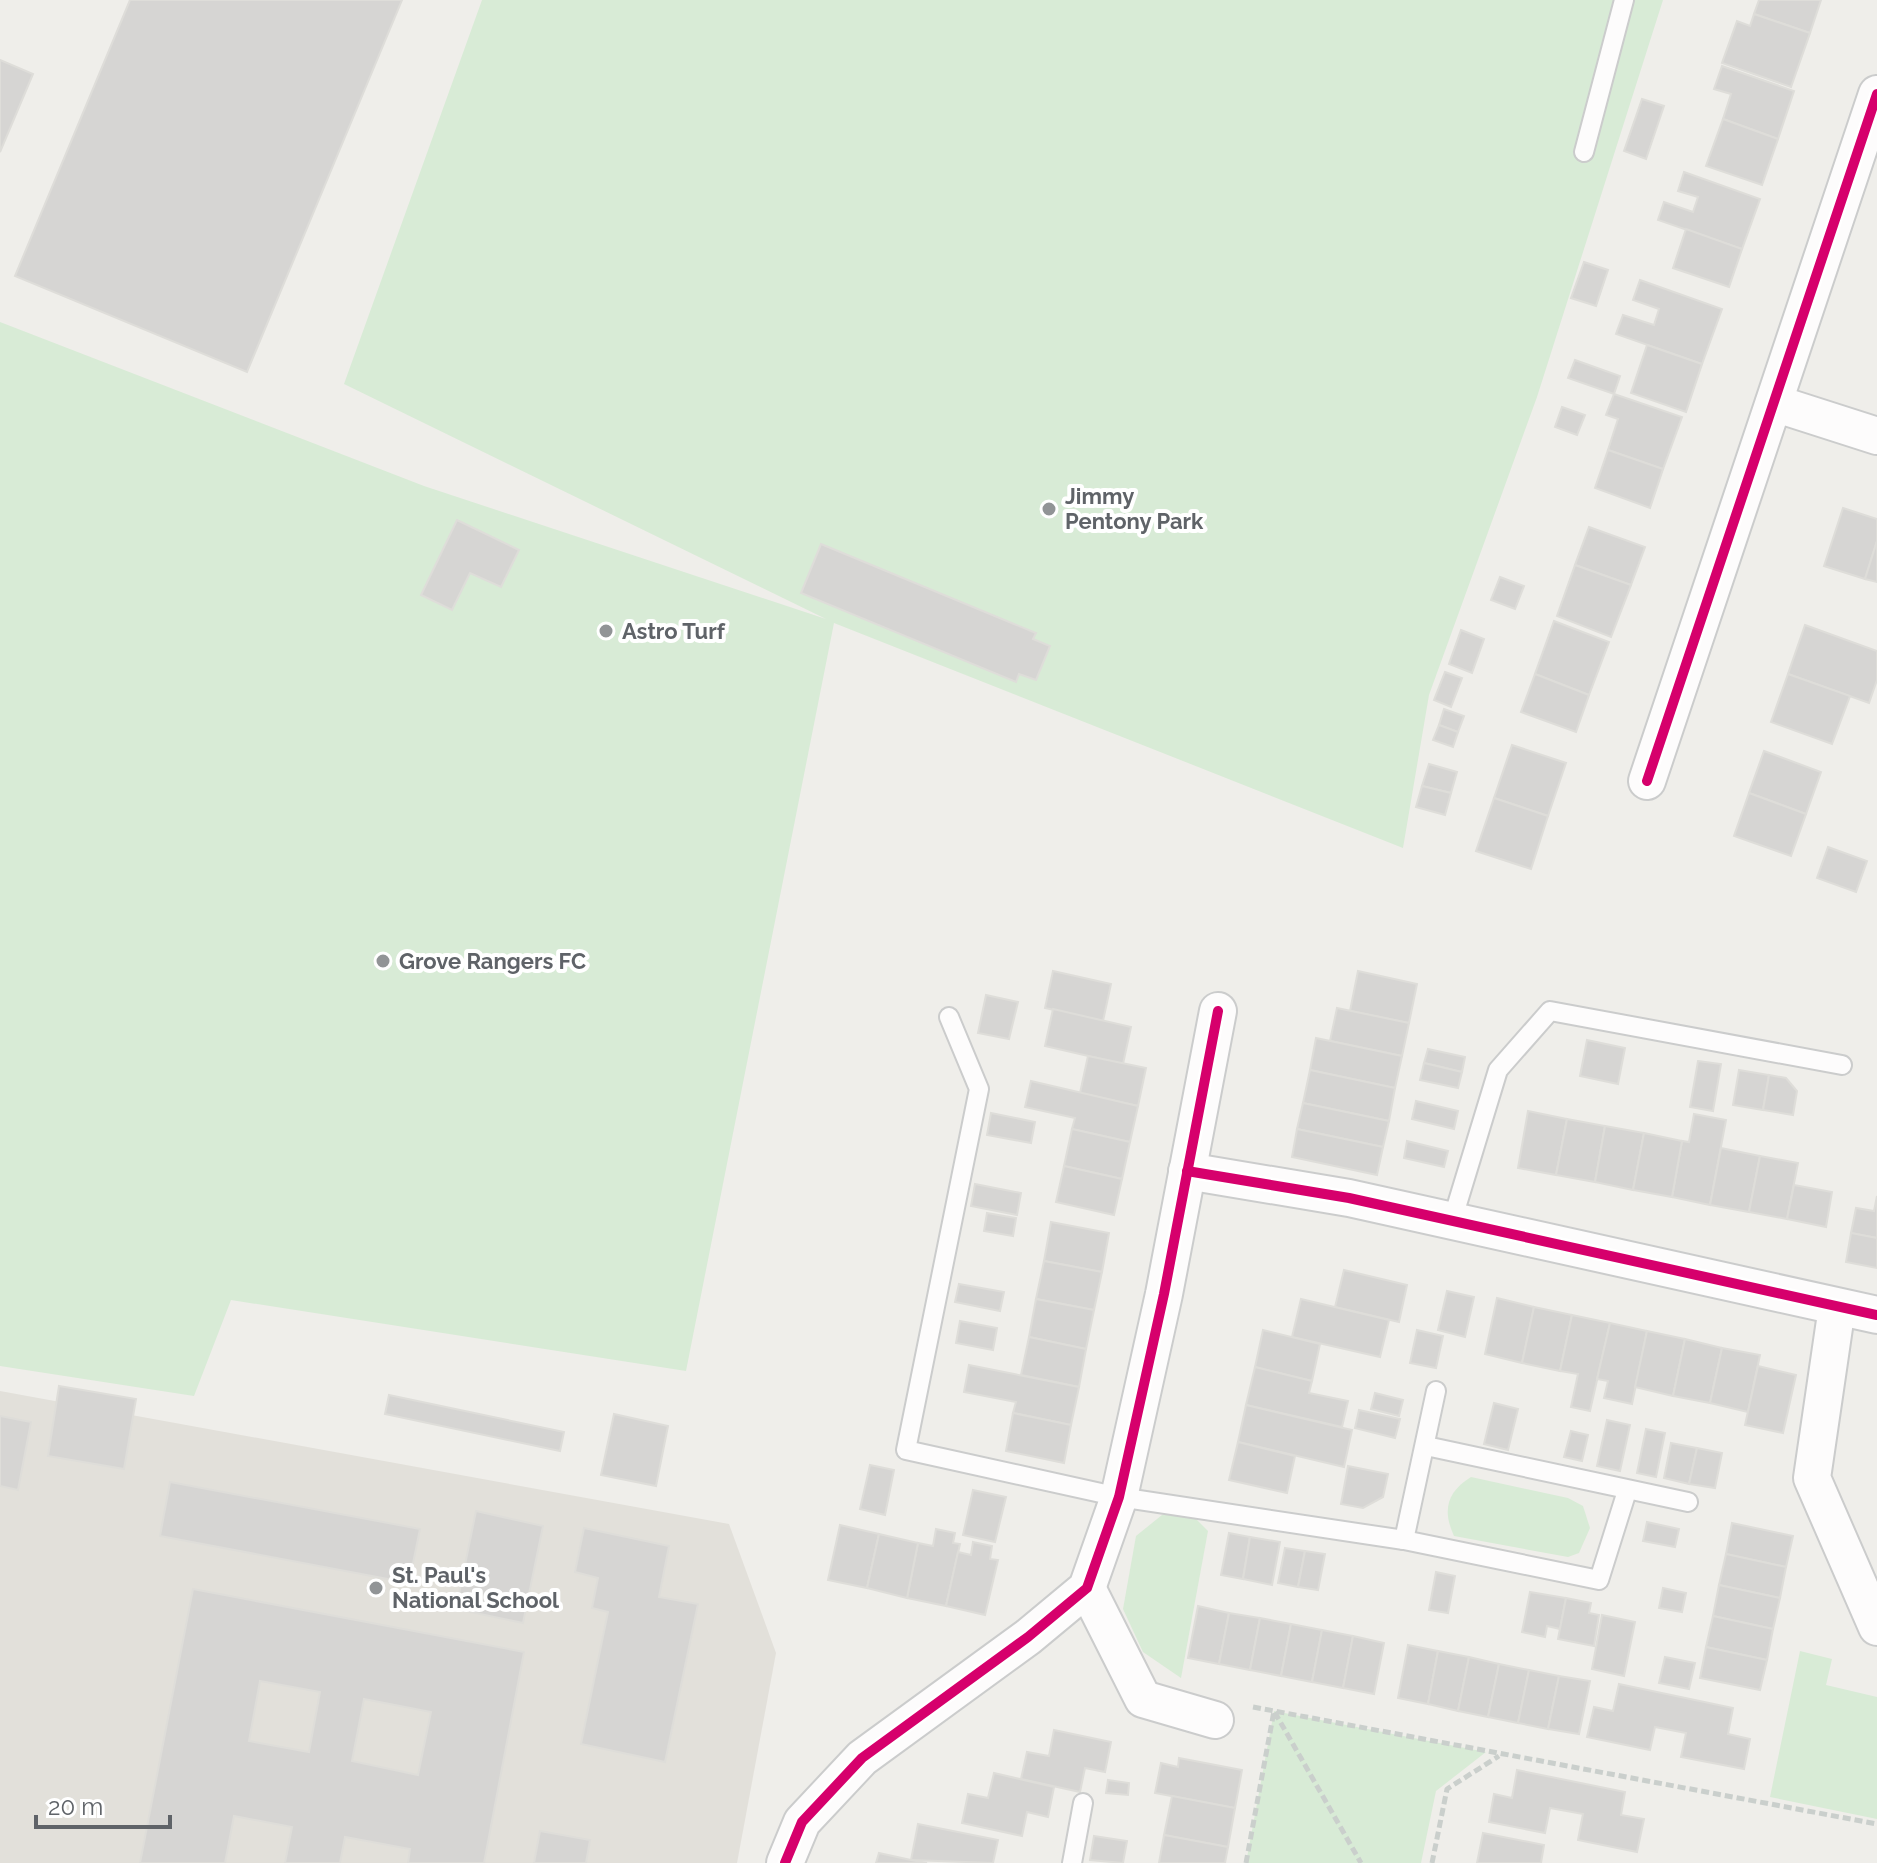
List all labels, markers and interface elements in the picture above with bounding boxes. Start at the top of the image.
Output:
place label: Jimmy Pentony Park [1065,483,1204,534]
marker: Jimmy Pentony Park [1040,500,1058,518]
place label: Astro Turf [622,618,726,644]
marker: Astro Turf [597,622,615,640]
place label: Grove Rangers FC [399,948,586,974]
marker: Grove Rangers FC [374,952,392,970]
place label: St. Paul's National School [392,1562,560,1613]
marker: St. Paul's National School [367,1579,385,1597]
scale bar [36,1779,170,1829]
text: 20 m [48,1792,103,1821]

